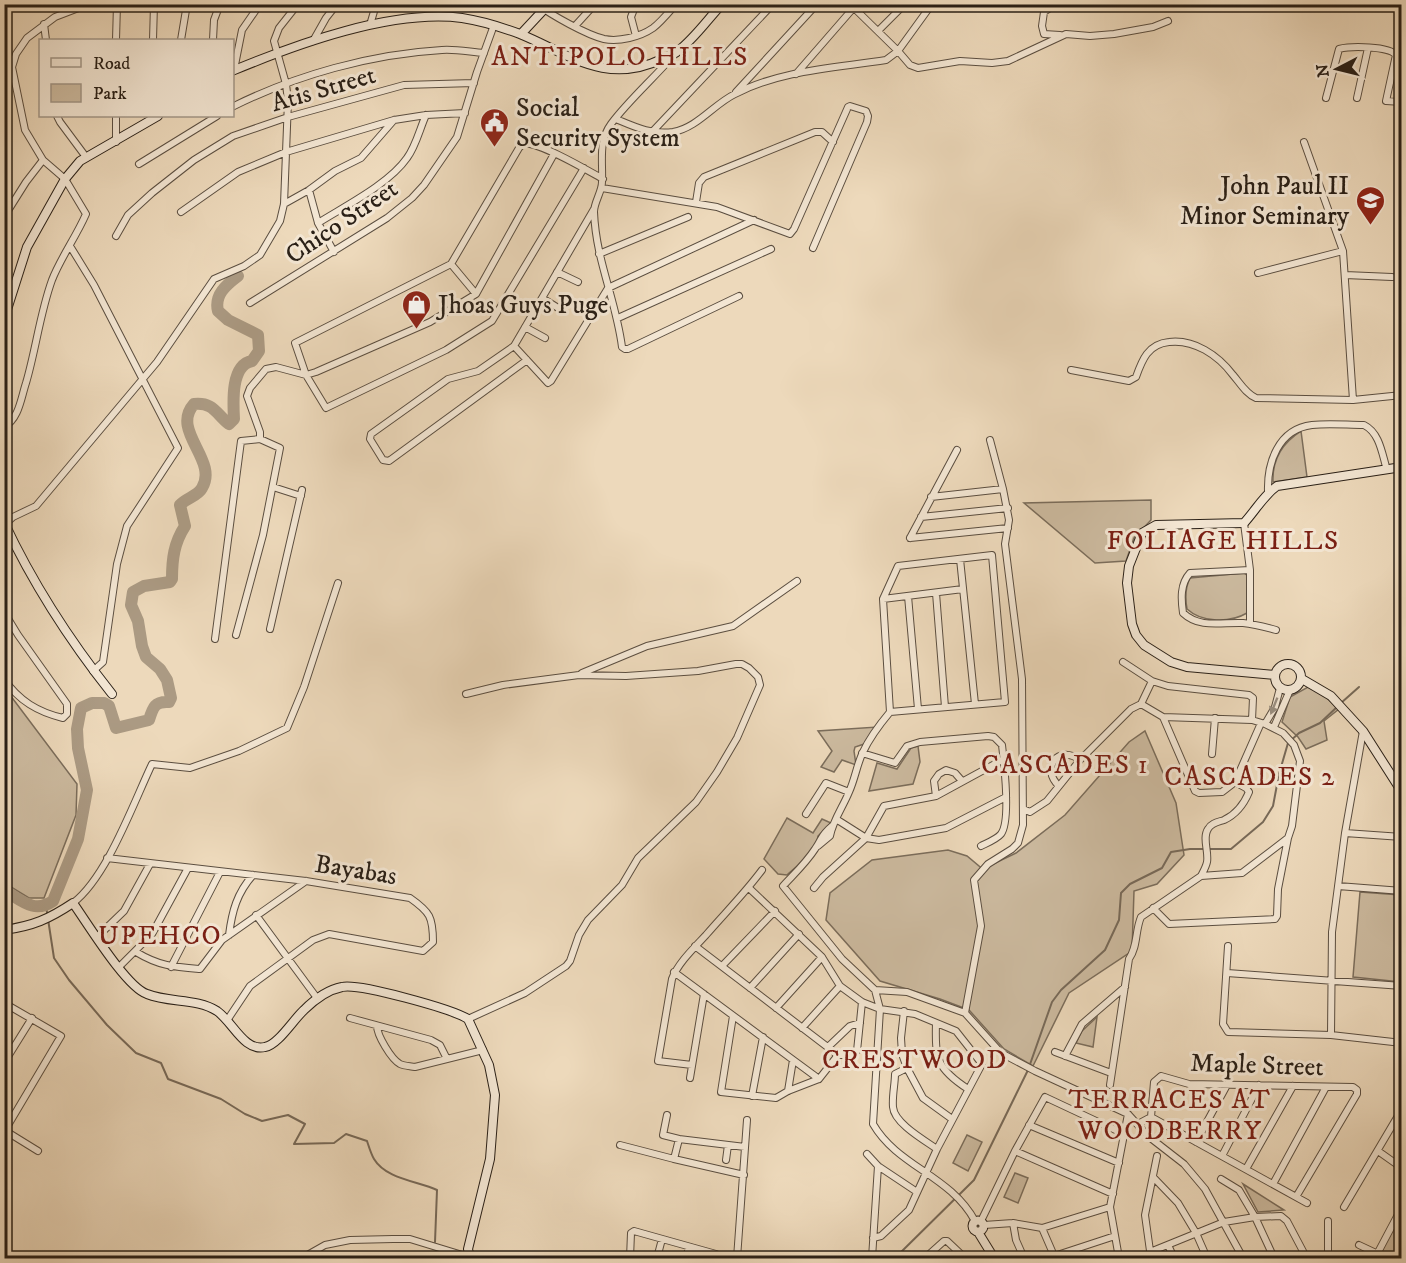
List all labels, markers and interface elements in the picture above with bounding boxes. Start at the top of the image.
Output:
legend [39,39,234,117]
north arrow [1307,39,1367,99]
district label: ANTIPOLO HILLS [491,40,749,74]
text: Road [93,53,130,75]
street label: Atis Street [267,59,380,120]
text: N [1312,63,1334,78]
text: Park [93,83,127,105]
place label: Social Security System [516,92,680,155]
public building icon: Social Security System [479,106,511,148]
place label: John Paul II Minor Seminary [1180,170,1350,233]
street label: Chico Street [279,173,404,272]
school or university icon: John Paul II Minor Seminary [1354,184,1386,226]
shop icon: Jhoas Guys Puge [401,288,433,330]
place label: Jhoas Guys Puge [436,289,608,322]
district label: FOLIAGE HILLS [1106,524,1340,558]
one-way arrow [1268,698,1278,716]
district label: CASCADES 1 [981,748,1149,782]
district label: CASCADES 2 [1164,760,1336,794]
street label: Bayabas [312,848,399,893]
district label: UPEHCO [98,919,222,953]
district label: CRESTWOOD [822,1043,1008,1077]
street label: Maple Street [1190,1047,1324,1084]
district label: TERRACES AT WOODBERRY [1069,1083,1271,1148]

